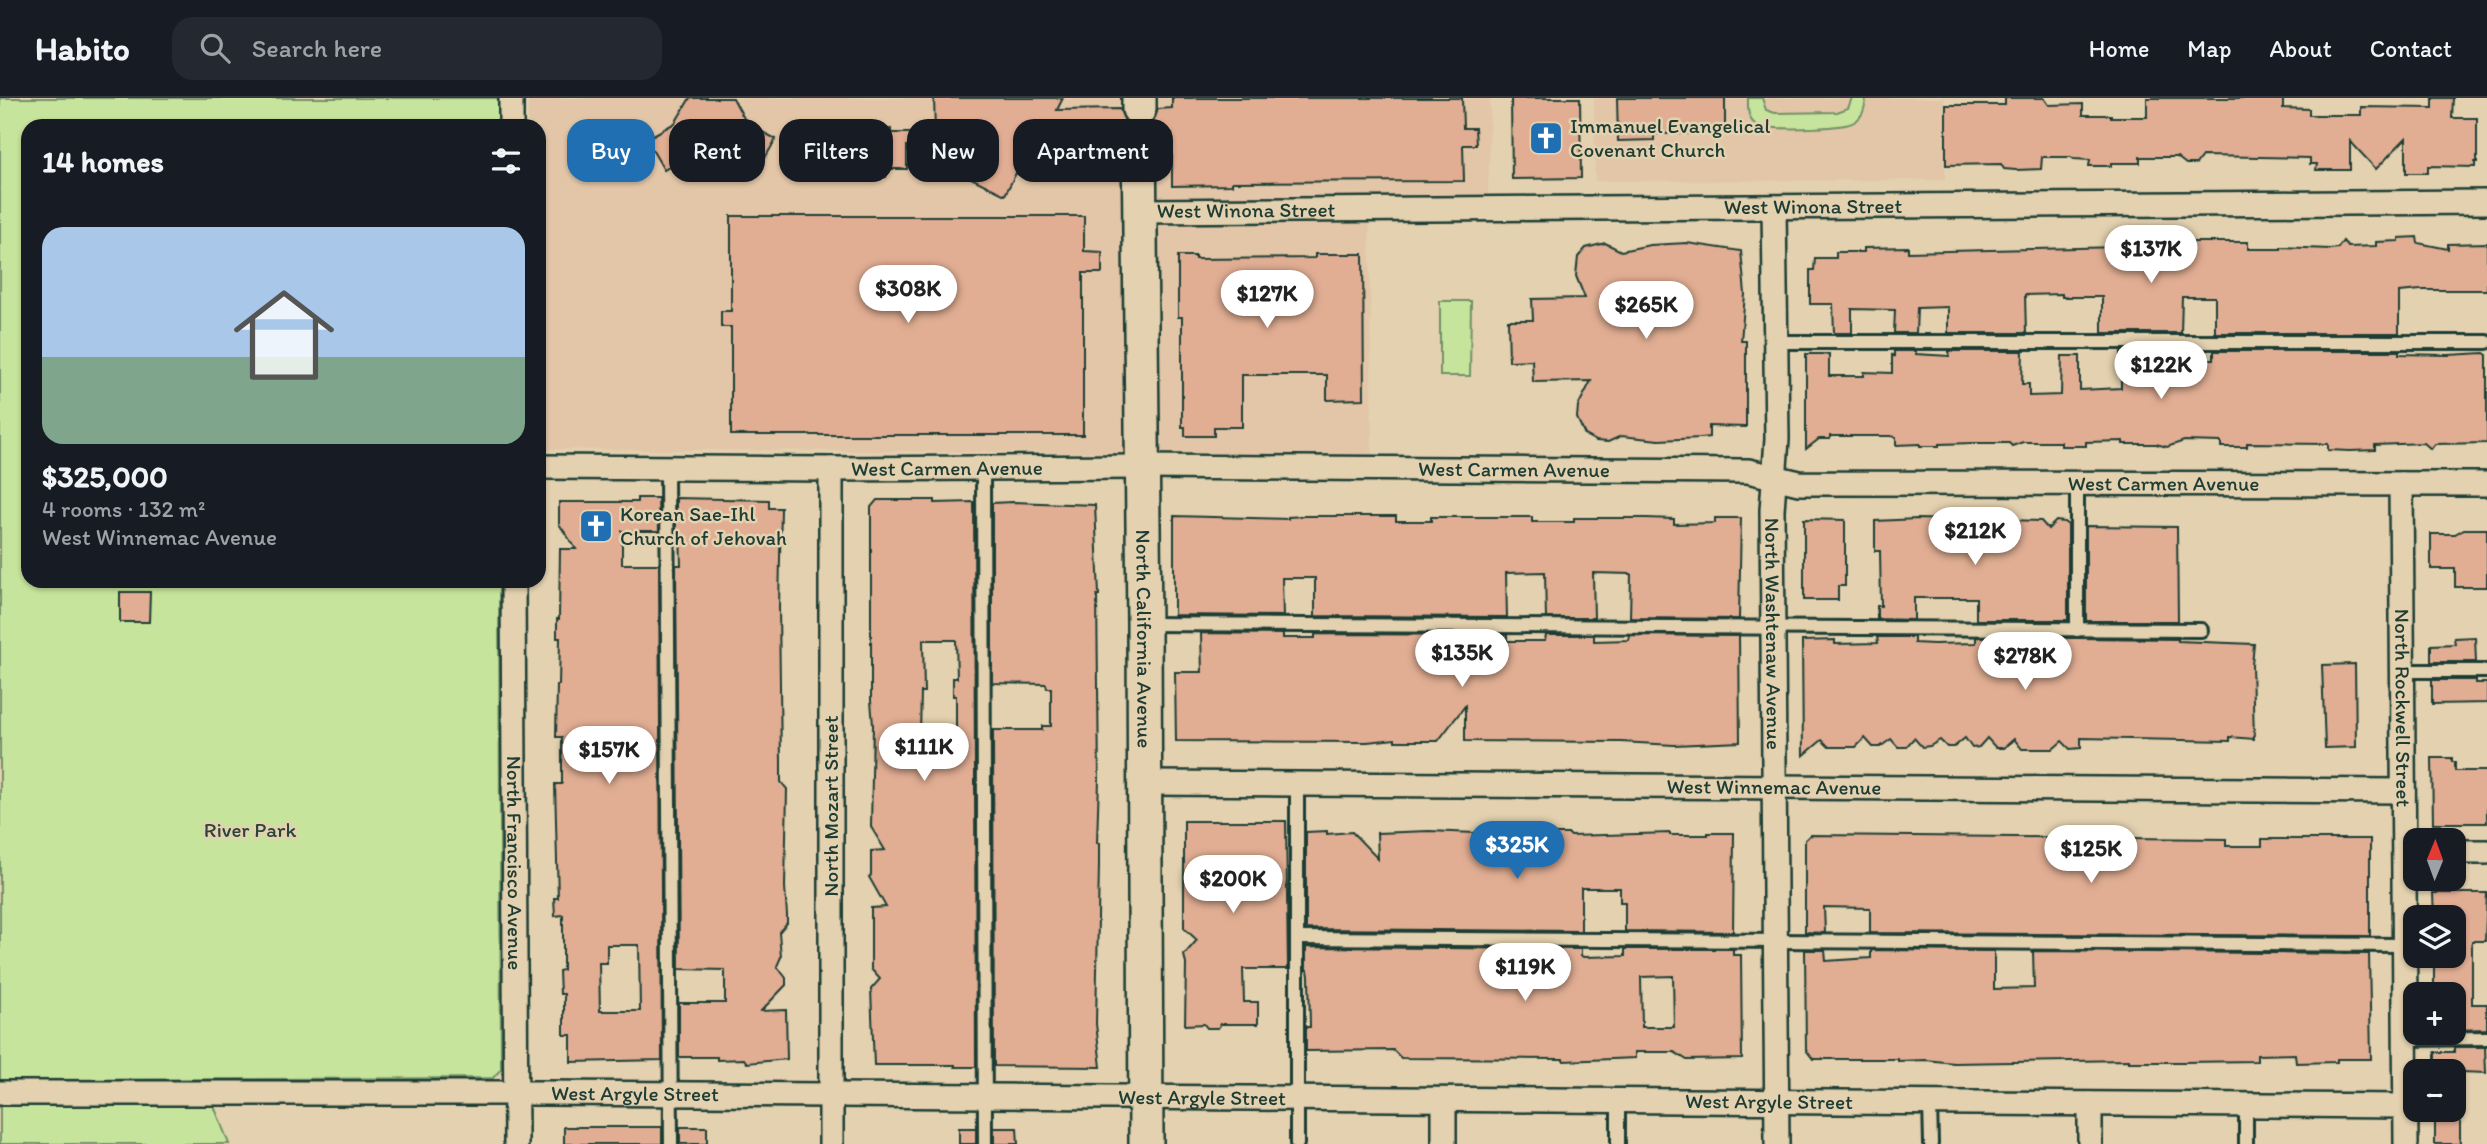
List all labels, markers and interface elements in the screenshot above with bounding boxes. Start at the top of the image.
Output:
search box [172,17,662,80]
text: Habito [35,29,130,68]
icon: search [196,29,234,67]
text: Search here [252,32,382,64]
text: Home [2089,34,2149,63]
text: Map [2187,34,2231,63]
text: About [2269,34,2332,63]
text: Contact [2370,34,2452,63]
place label: Immanuel Evangelical Covenant Church [1570,113,1770,162]
chip: Buy [567,119,655,182]
chip: Rent [669,119,765,182]
chip: Filters [779,119,893,182]
chip: New [907,119,999,182]
chip: Apartment [1013,119,1173,182]
church icon: Immanuel Evangelical Covenant Church [1527,119,1565,157]
icon: filters [487,142,525,180]
text: 14 homes [42,143,164,180]
street label: West Winona Street [1724,193,1903,219]
street label: West Winona Street [1157,197,1336,223]
pin: $137K [2102,226,2200,285]
text: $137K [2121,234,2181,262]
pin: $308K [859,266,957,325]
pin: $127K [1218,271,1316,330]
icon: home [221,272,347,398]
text: $308K [875,274,941,302]
text: $127K [1237,279,1297,307]
pin: $265K [1597,282,1695,341]
text: $265K [1615,290,1677,318]
pin: $122K [2112,342,2210,401]
text: $122K [2130,350,2192,378]
street label: West Carmen Avenue [851,455,1043,481]
street label: West Carmen Avenue [1418,456,1610,482]
text: $325,000 [42,458,168,495]
street label: West Carmen Avenue [2068,470,2260,496]
text: 4 rooms · 132 m² [42,495,205,523]
place label: Korean Sae-Ihl Church of Jehovah [620,501,787,550]
church icon: Korean Sae-Ihl Church of Jehovah [577,507,615,545]
pin: $212K [1926,508,2024,567]
text: $212K [1944,516,2006,544]
street label: North Washtenaw Avenue [1760,518,1787,750]
text: West Winnemac Avenue [42,523,277,551]
street label: North California Avenue [1131,529,1157,748]
street label: North Rockwell Street [2390,609,2416,807]
pin: $135K [1413,630,1511,689]
pin: $278K [1976,632,2074,692]
text: $135K [1431,638,1493,666]
text: $278K [1994,641,2056,669]
street label: North Mozart Street [818,715,843,897]
pin: $111K [875,724,973,783]
pin: $157K [560,726,658,786]
text: $111K [895,732,953,760]
text: $157K [579,735,639,763]
street label: North Francisco Avenue [502,756,528,970]
street label: West Winnemac Avenue [1667,773,1881,800]
park label: River Park [204,817,296,842]
pin: $325K [1468,822,1566,881]
pin: $125K [2042,826,2140,885]
north arrow [2403,828,2466,891]
map controls [2403,828,2466,1122]
text: $325K [1485,830,1549,858]
text: $125K [2060,834,2122,862]
pin: $200K [1184,856,1282,915]
text: $200K [1200,864,1266,892]
button: layers [2403,905,2466,968]
pin: $119K [1476,944,1574,1003]
text: $119K [1495,952,1555,980]
button: + [2403,982,2466,1045]
button: − [2403,1059,2466,1122]
street label: West Argyle Street [551,1080,719,1106]
street label: West Argyle Street [1118,1084,1286,1110]
street label: West Argyle Street [1685,1088,1853,1114]

